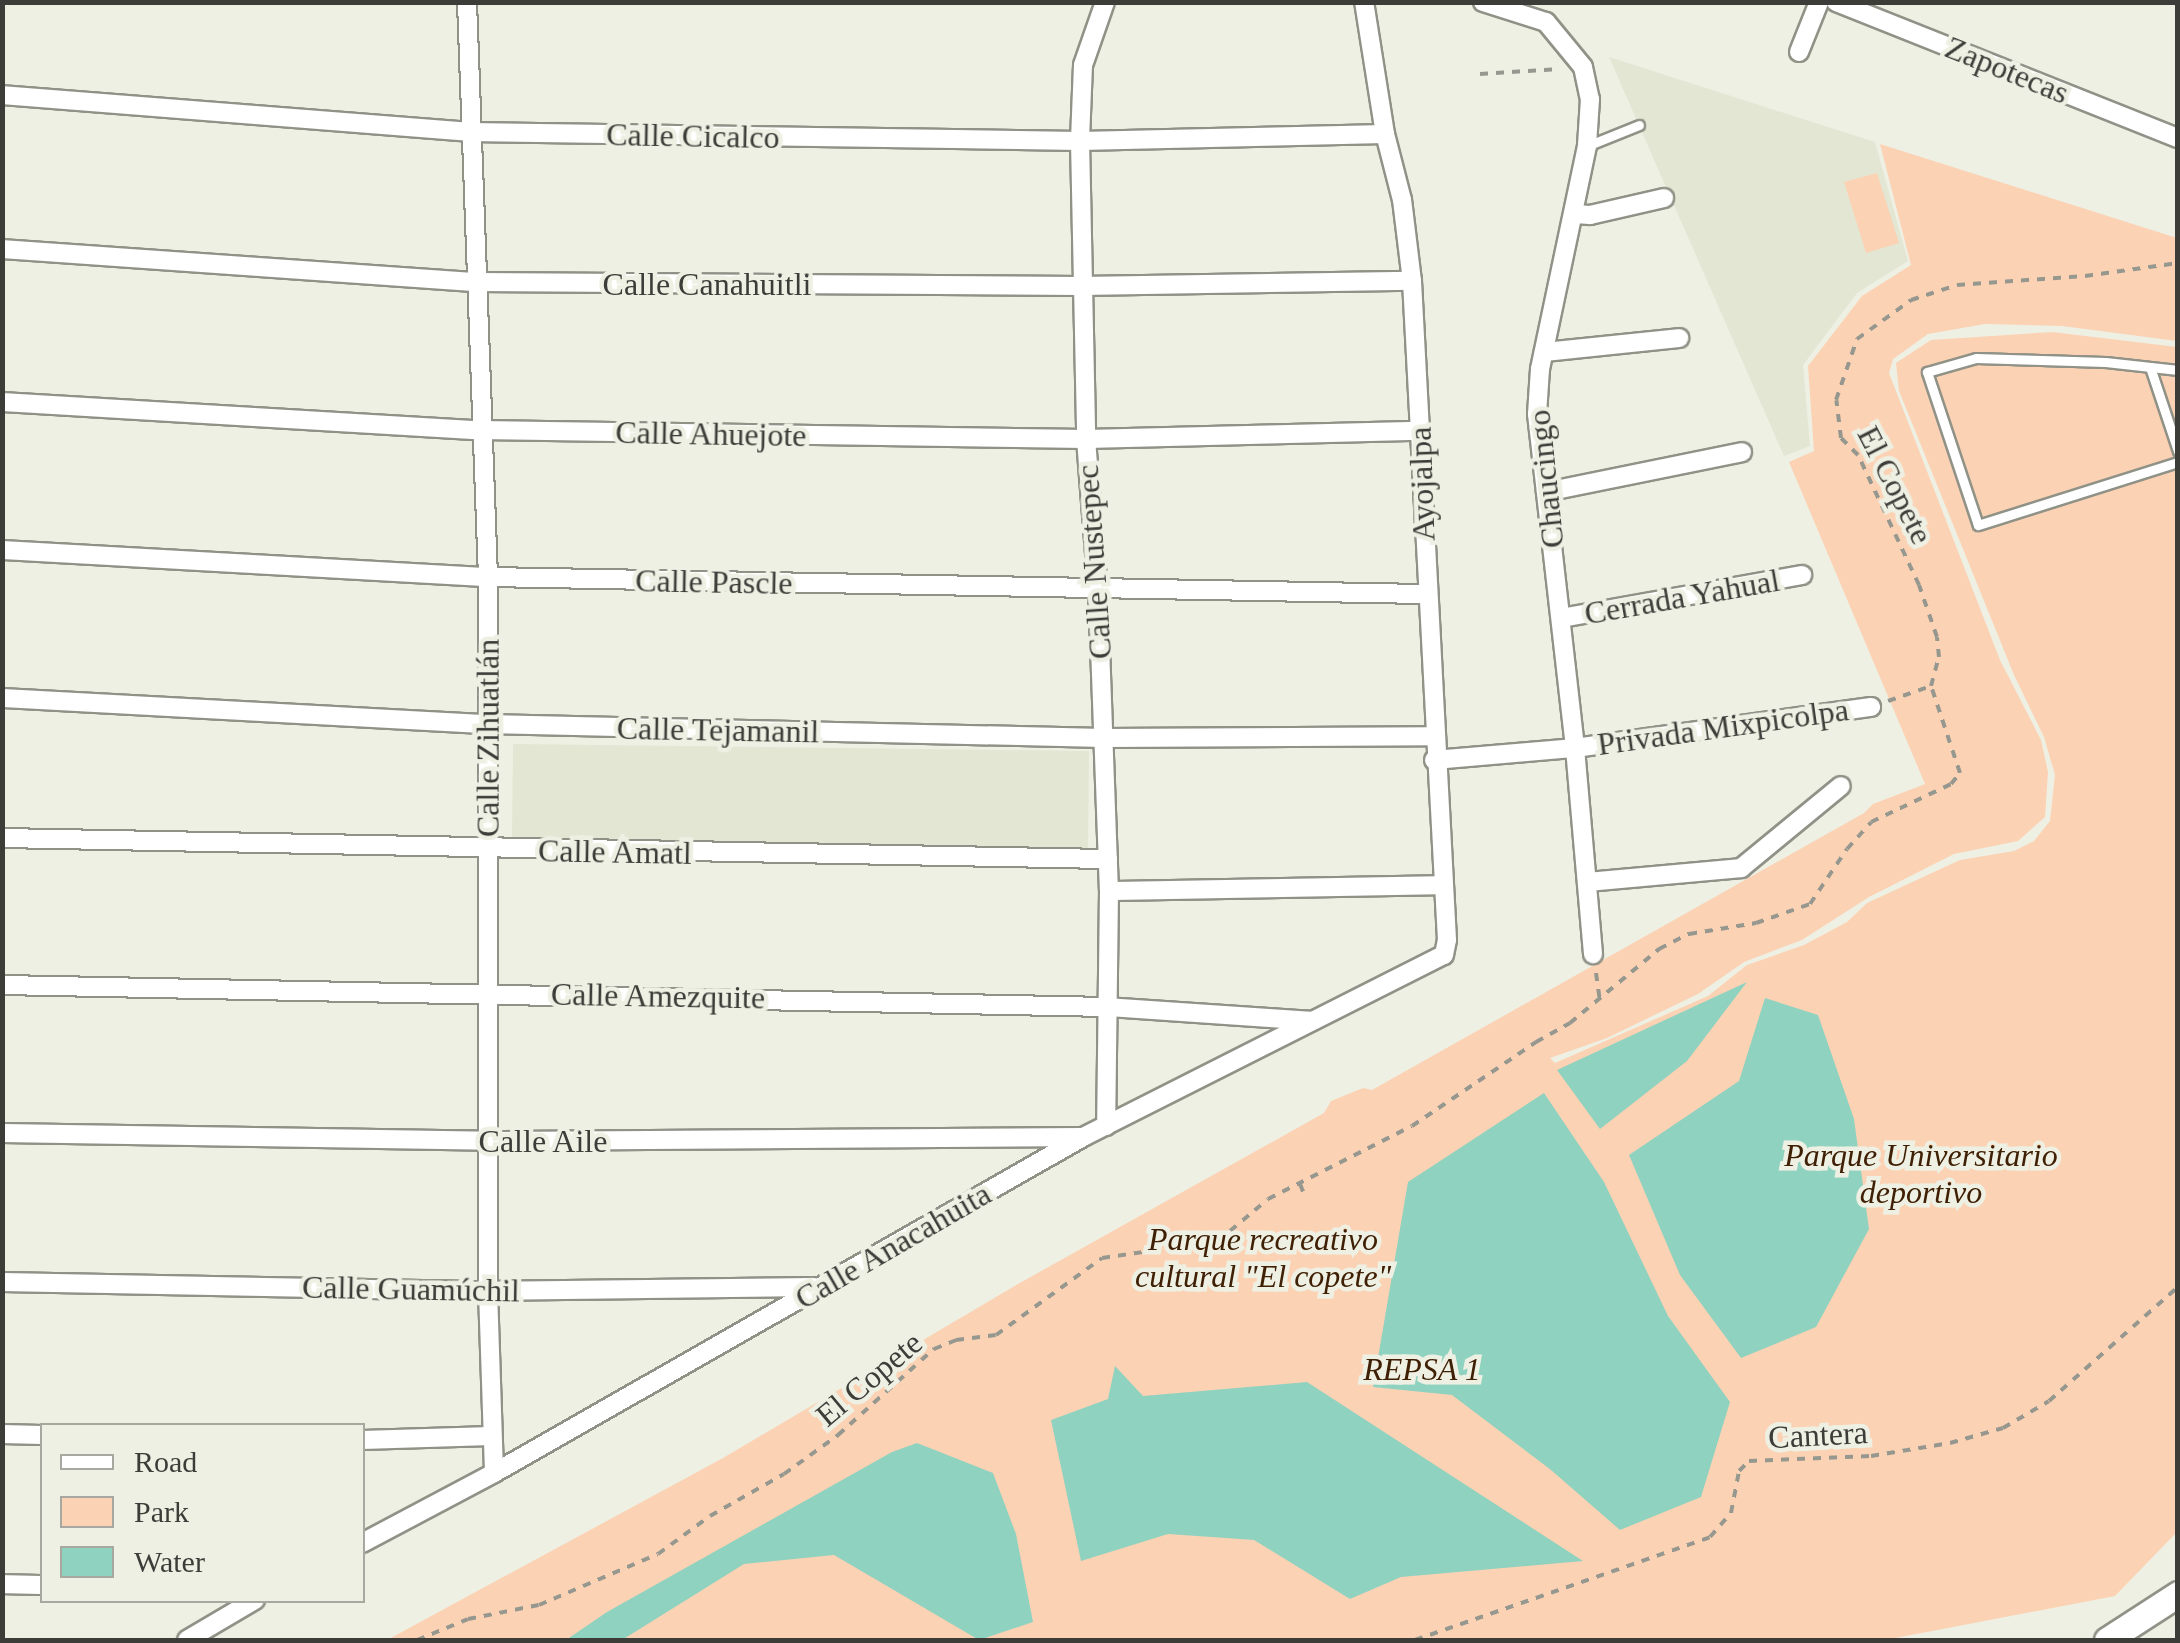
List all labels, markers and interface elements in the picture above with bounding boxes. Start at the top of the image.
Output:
street label: Zapotecas [1940,28,2074,112]
street label: Calle Cicalco [606,115,780,157]
street label: Calle Canahuitli [603,265,811,303]
street label: Chaucingo [1520,408,1572,550]
street label: Calle Ahuejote [614,413,808,455]
street label: El Copete [1849,420,1941,550]
street label: Ayojalpa [1401,426,1443,542]
street label: Calle Nustepec [1068,464,1120,660]
street label: Calle Pascle [635,561,793,603]
street label: Cerrada Yahual [1581,561,1783,633]
street label: Calle Zihuatlán [469,639,507,837]
street label: Privada Mixpicolpa [1595,690,1851,764]
street label: Calle Tejamanil [616,709,820,751]
street label: Calle Amatl [537,831,693,873]
street label: Calle Amezquite [550,975,766,1017]
street label: Calle Aile [478,1122,608,1160]
park label: Parque Universitario deportivo [1784,1137,2058,1212]
street label: Calle Anacahuita [788,1174,998,1318]
park label: Parque recreativo cultural "El copete" [1135,1221,1391,1296]
street label: Calle Guamúchil [302,1268,520,1310]
street label: El Copete [808,1323,930,1435]
park label: REPSA 1 [1363,1350,1481,1388]
street label: Cantera [1767,1413,1869,1457]
legend [40,1423,365,1603]
text: Road [134,1445,197,1478]
text: Park [134,1495,189,1528]
text: Water [134,1545,205,1578]

